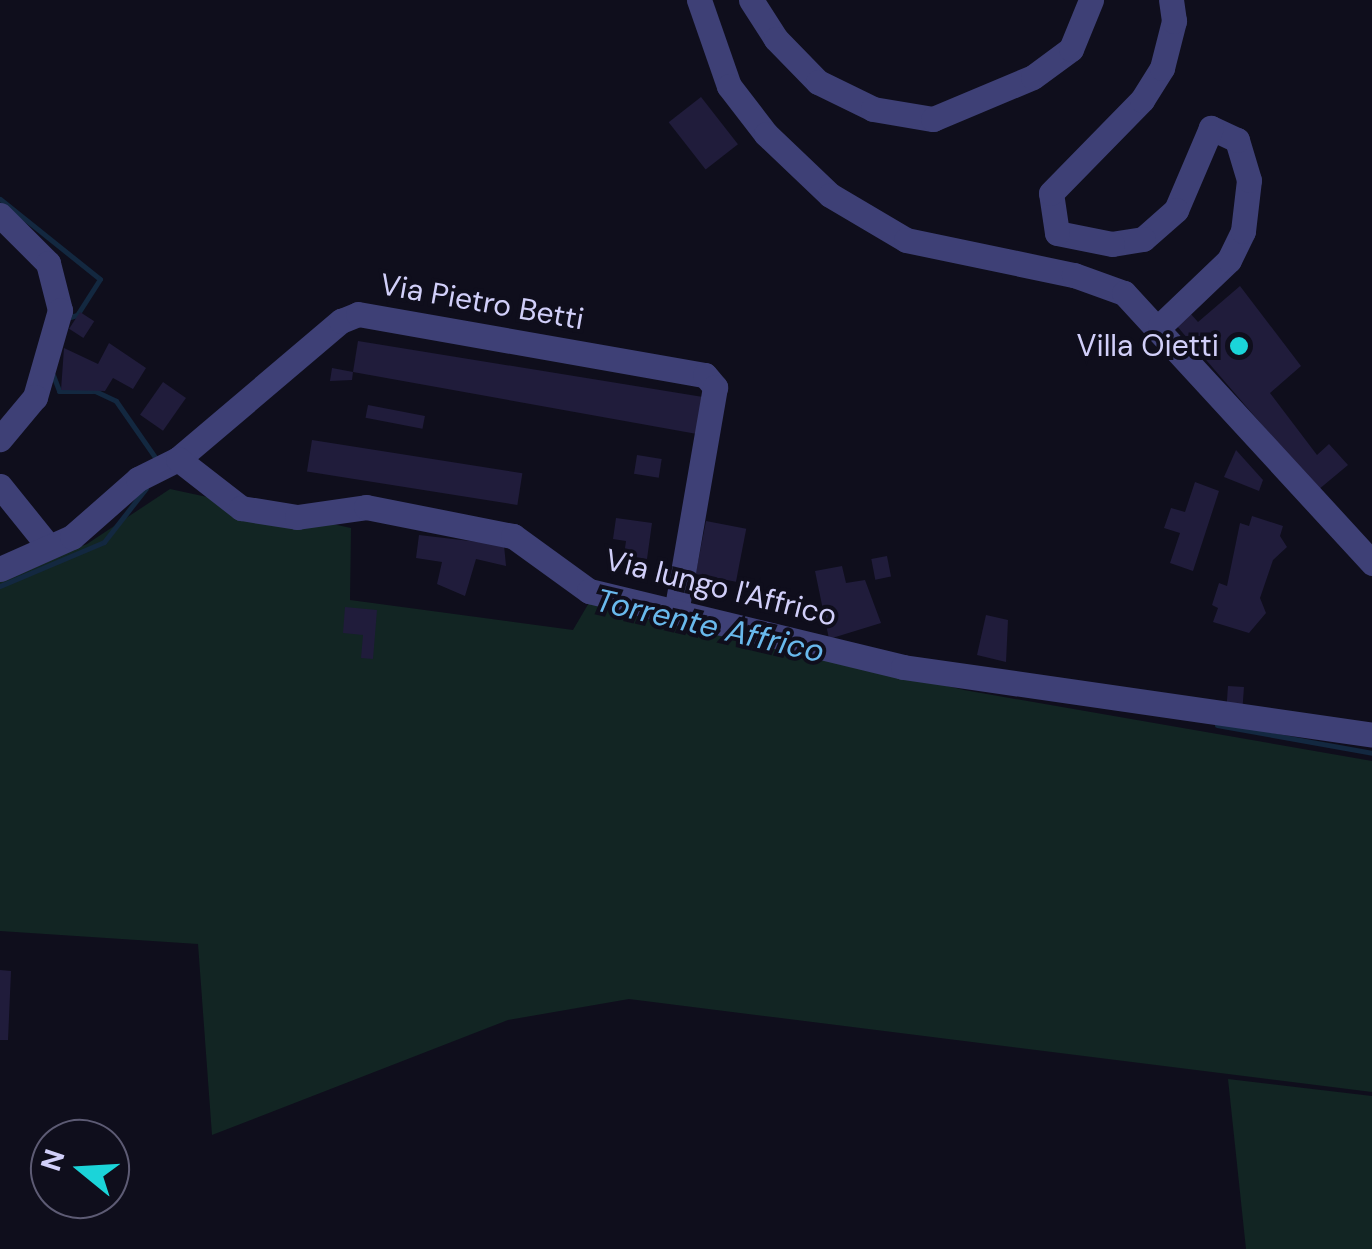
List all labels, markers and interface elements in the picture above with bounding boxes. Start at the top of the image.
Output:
street label: Via Pietro Betti [377,266,587,338]
place label: Villa Oietti [1076,328,1219,364]
marker: Villa Oietti [1228,335,1250,357]
street label: Via lungo l'Affrico [602,542,840,634]
water label: Torrente Affrico [592,581,828,671]
north arrow [30,1119,130,1219]
text: N [32,1145,74,1176]

